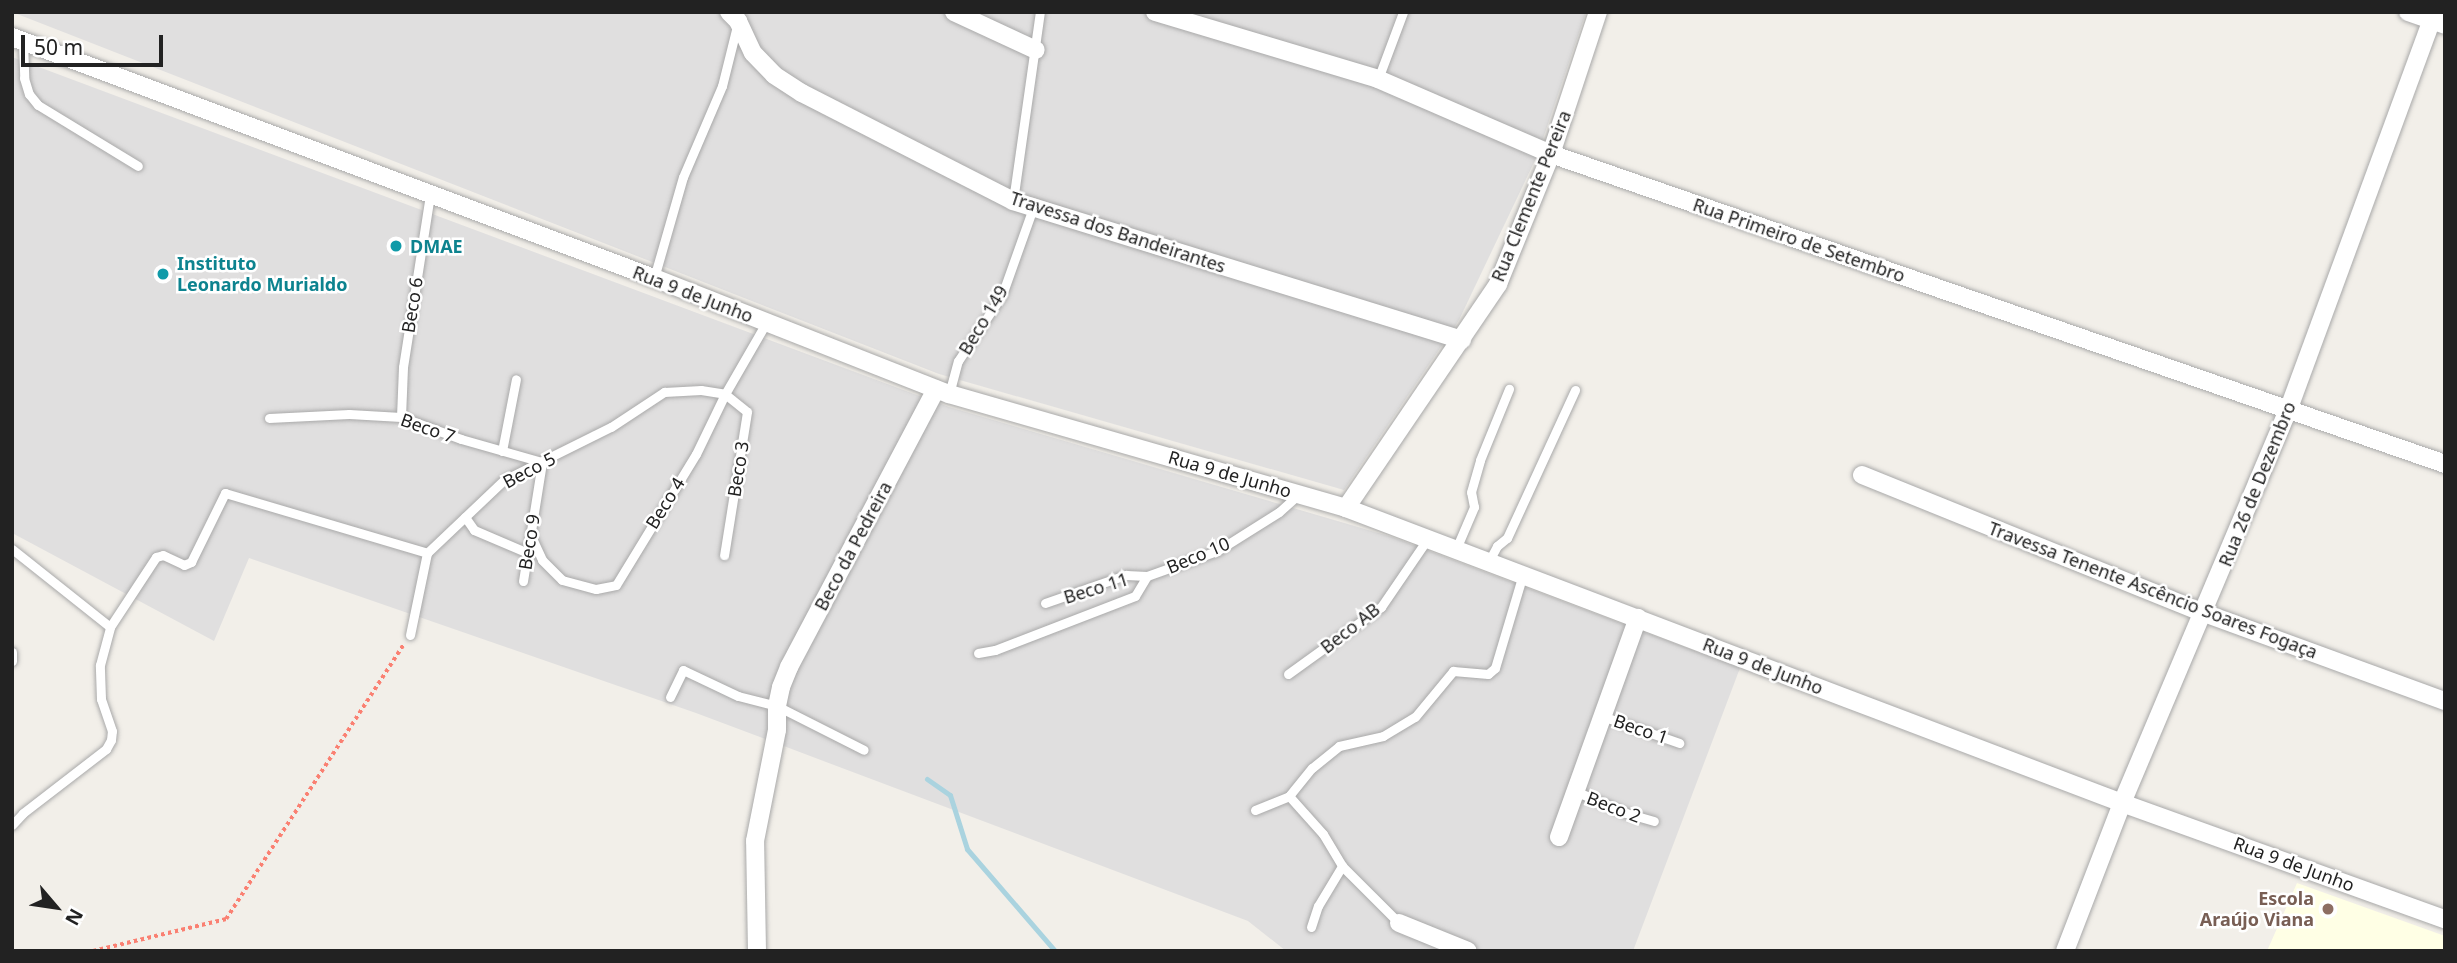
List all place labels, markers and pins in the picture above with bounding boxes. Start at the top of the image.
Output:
place label: DMAE [410,235,463,257]
marker: DMAE [388,238,404,254]
place label: Instituto Leonardo Murialdo [177,253,347,296]
marker: Instituto Leonardo Murialdo [155,266,171,282]
place label: Escola Araújo Viana [2200,888,2314,930]
marker: Escola Araújo Viana [2320,901,2336,917]

